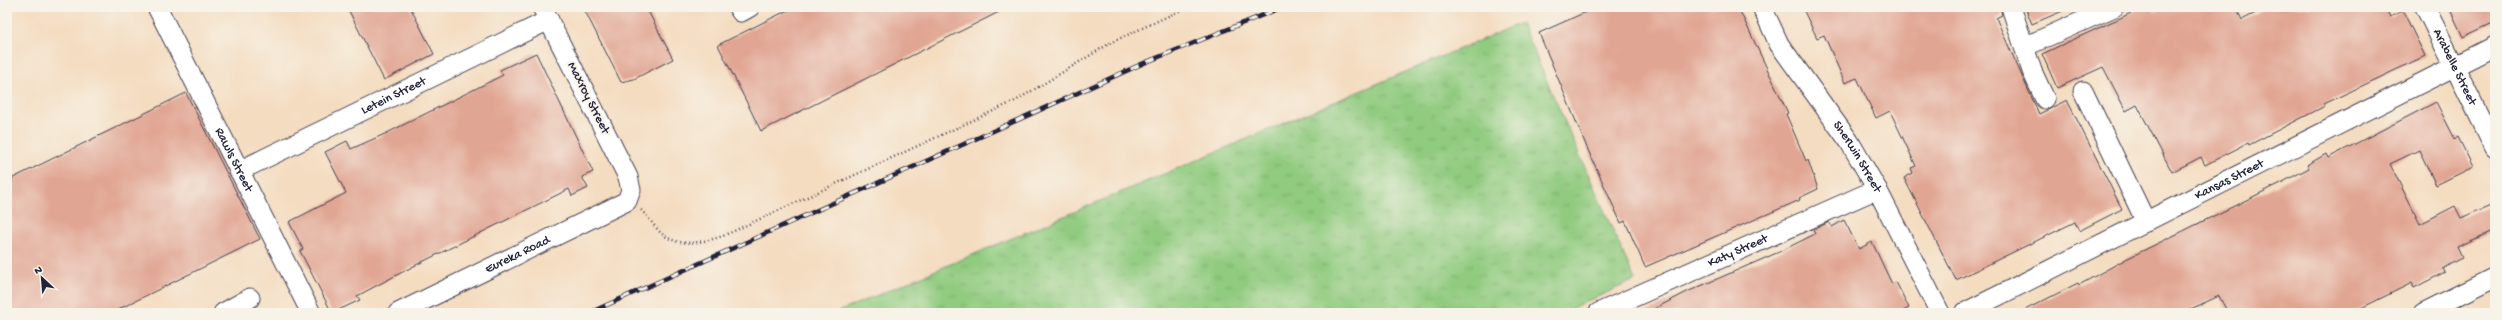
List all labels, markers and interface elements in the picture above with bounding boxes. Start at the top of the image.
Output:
street label: Arabelle Street [2430,26,2481,109]
street label: Maxroy Street [563,60,613,138]
street label: Letein Street [359,73,430,118]
street label: Sherwin Street [1829,118,1886,196]
street label: Rawls Street [212,125,257,196]
street label: Kansas Street [2192,155,2268,203]
street label: Katy Street [1706,230,1772,271]
street label: Eureka Road [483,232,553,277]
north arrow [22,258,62,298]
text: N [33,264,44,278]

